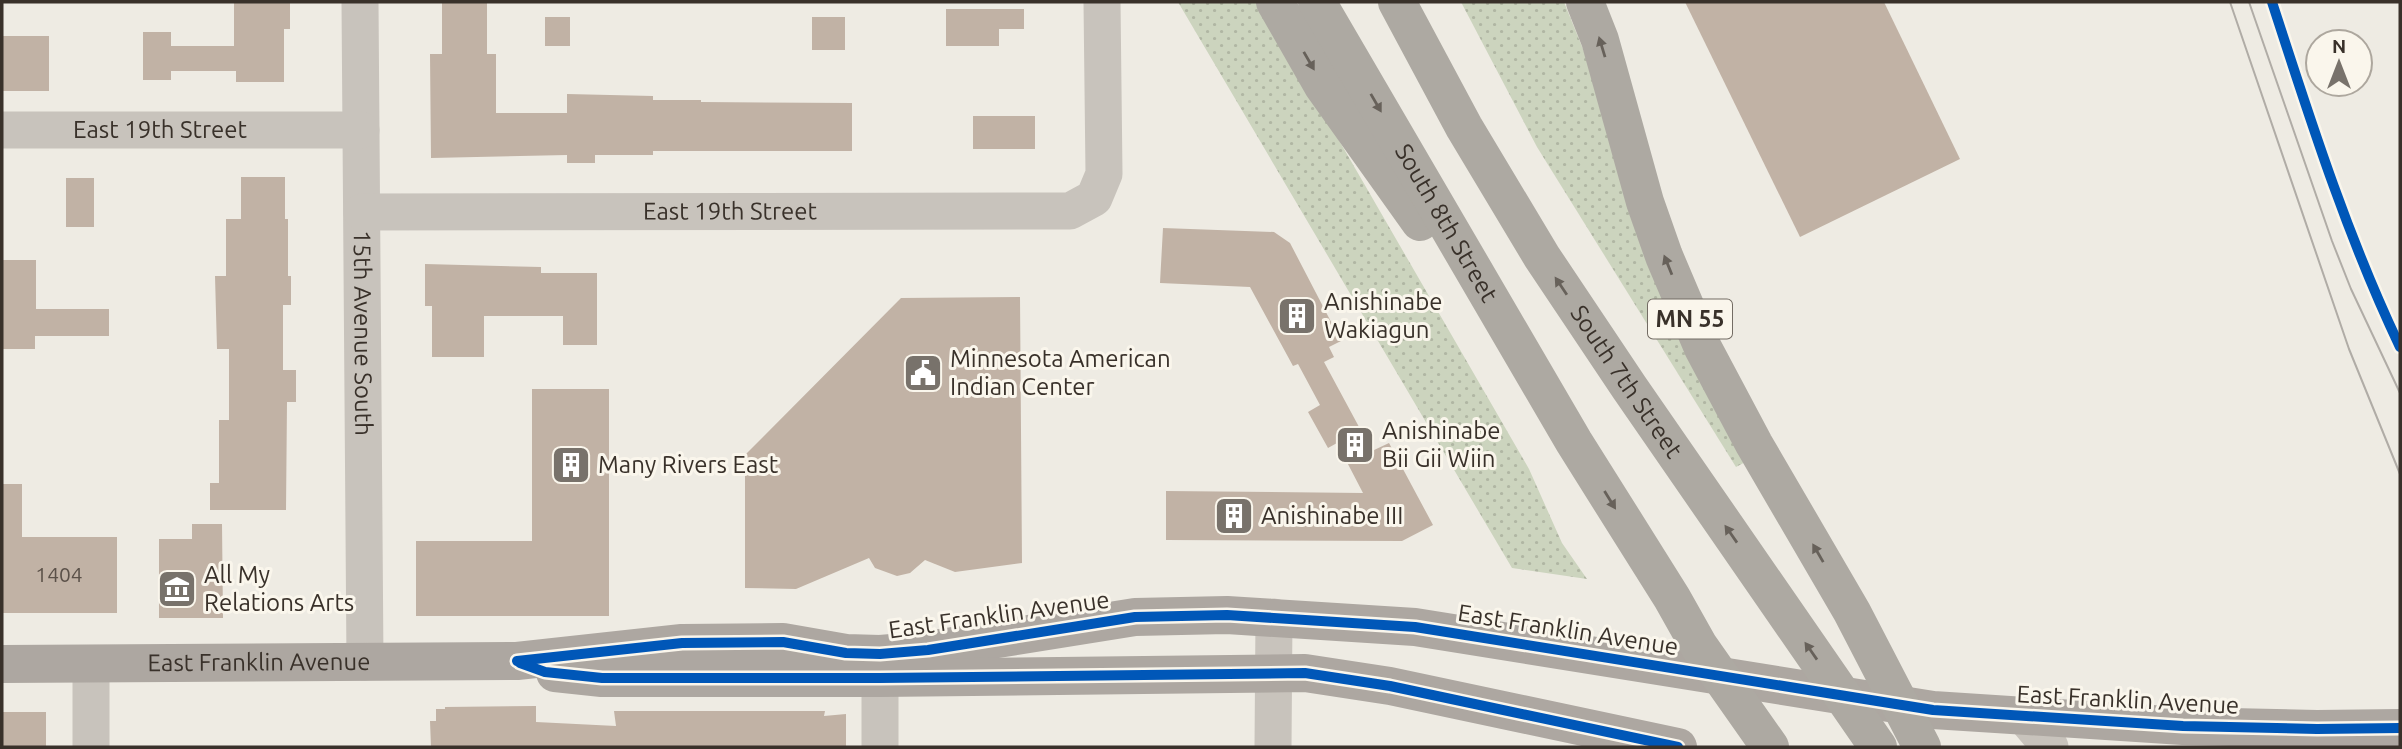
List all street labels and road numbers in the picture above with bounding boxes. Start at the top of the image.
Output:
street label: East 19th Street [73,116,248,143]
street label: South 8th Street [1390,139,1503,307]
street label: East 19th Street [643,197,818,225]
street label: 15th Avenue South [349,230,377,436]
street label: South 7th Street [1565,300,1688,463]
road number: MN 55 [1648,300,1732,338]
street label: East Franklin Avenue [887,586,1111,643]
street label: East Franklin Avenue [1456,599,1680,660]
street label: East Franklin Avenue [147,648,371,676]
street label: East Franklin Avenue [2016,680,2240,719]

